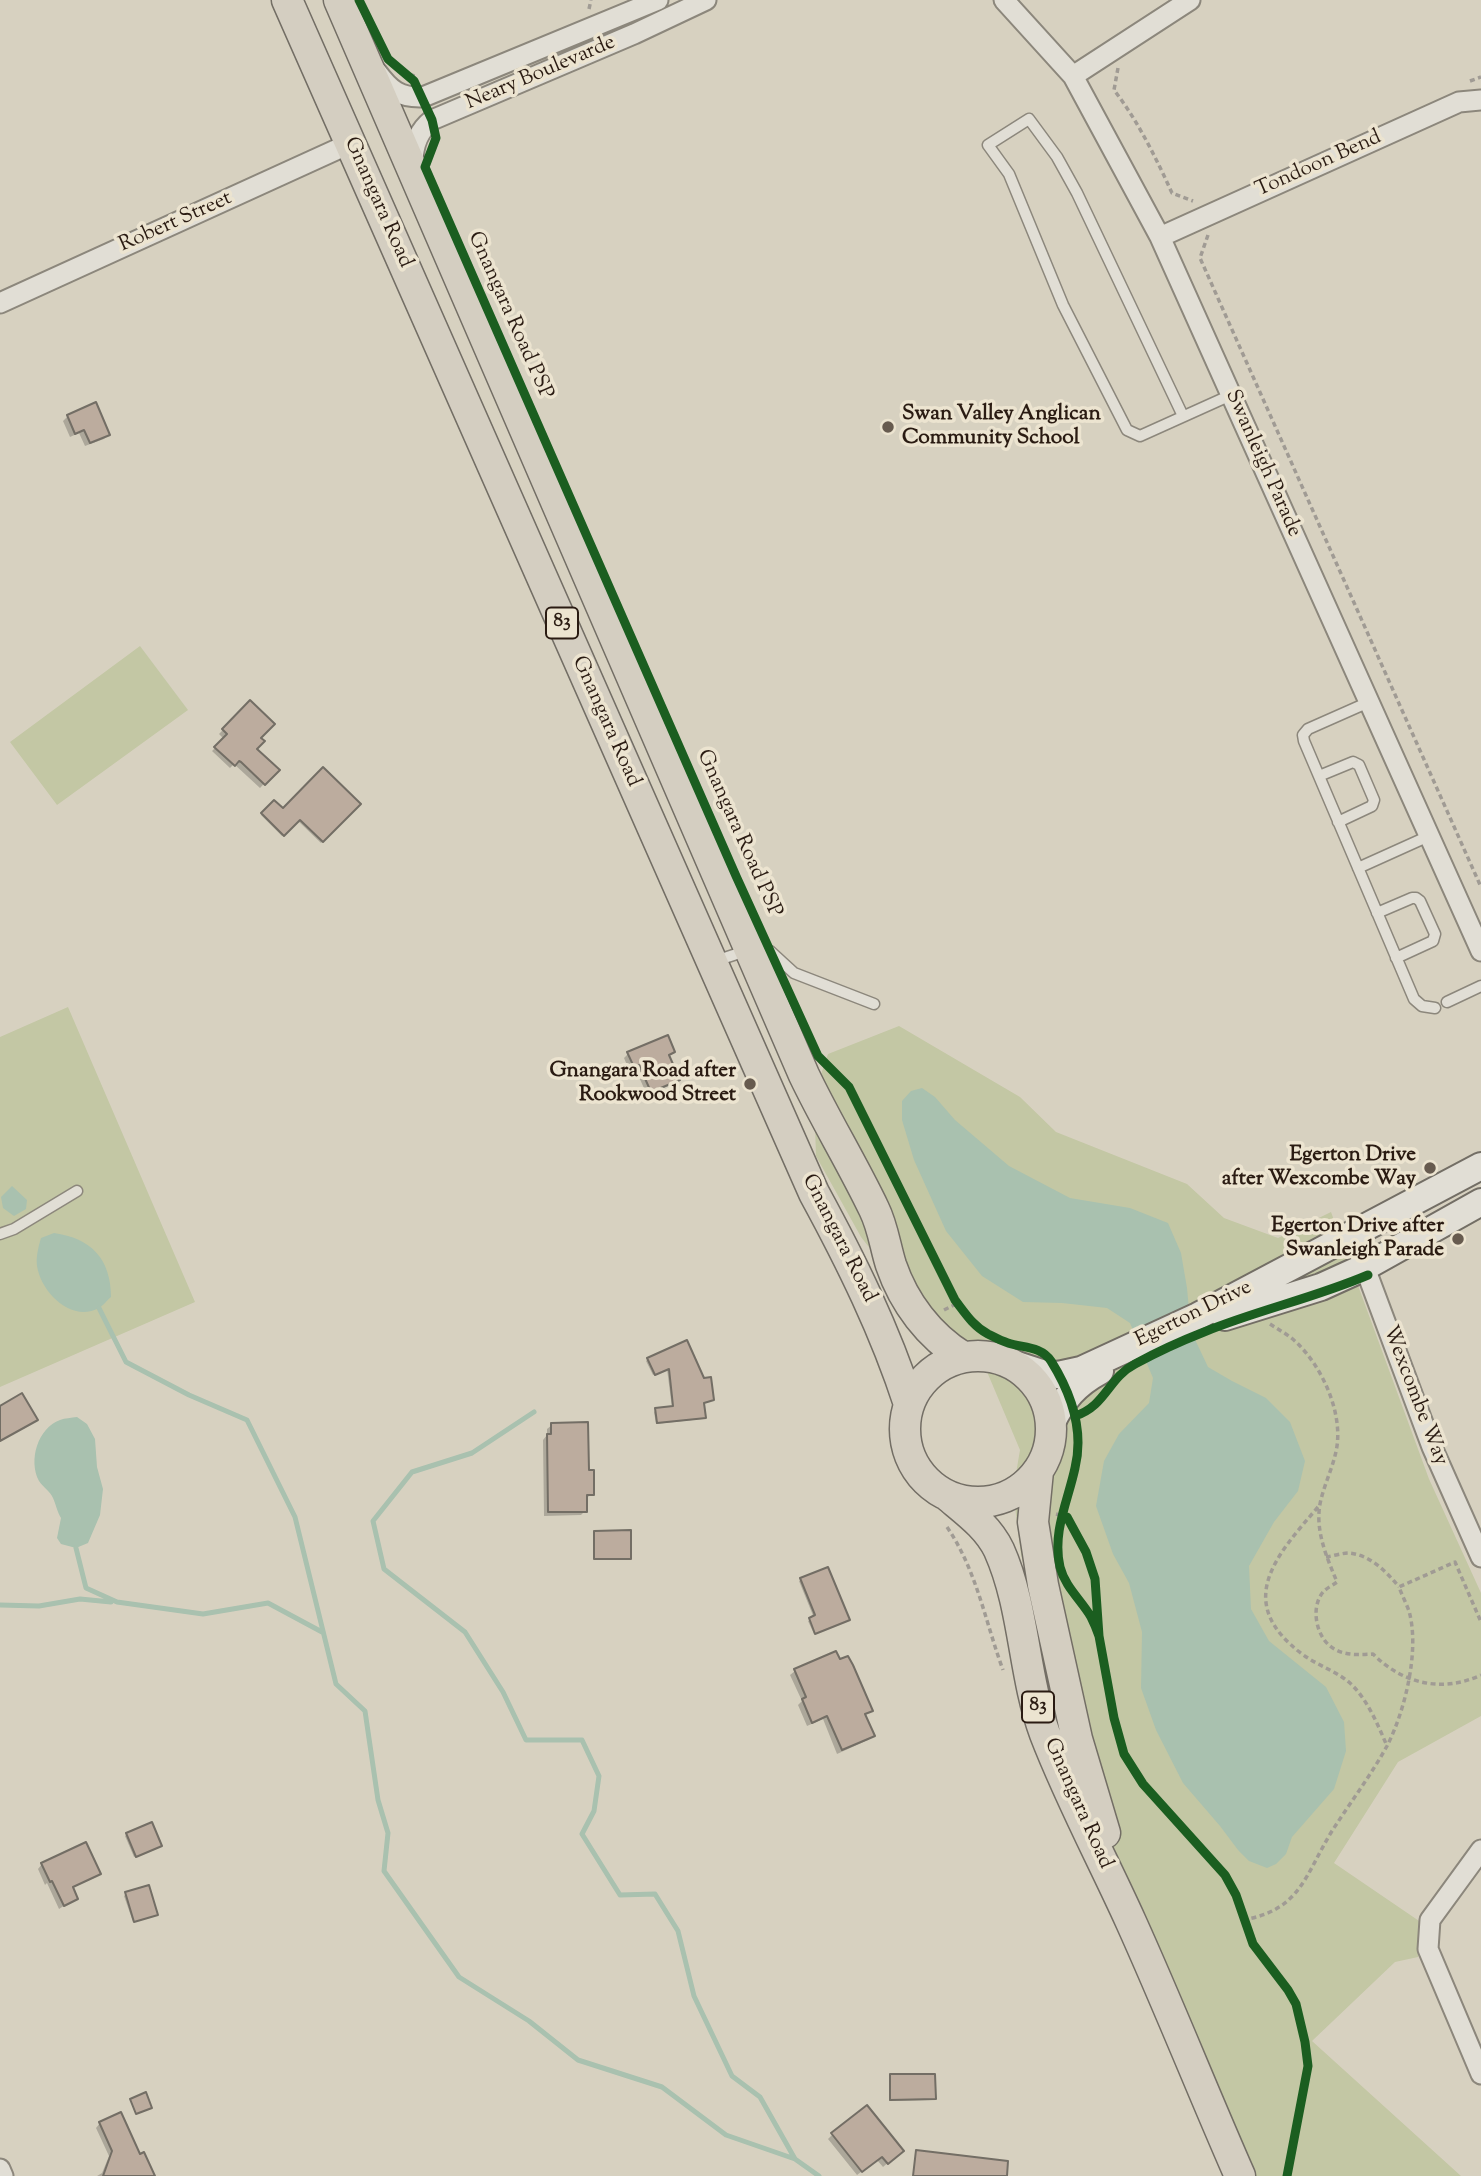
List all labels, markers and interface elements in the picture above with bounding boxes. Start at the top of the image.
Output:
street label: Neary Boulevarde [462,31,620,117]
street label: Tondoon Bend [1252,126,1386,204]
street label: Gnangara Road [337,134,417,272]
street label: Robert Street [116,187,236,259]
street label: Gnangara Road PSP [461,228,557,404]
street label: Swanleigh Parade [1218,387,1306,541]
place label: Swan Valley Anglican Community School [902,402,1101,452]
marker: Swan Valley Anglican Community School [880,419,896,435]
road number: 83 [546,608,578,638]
street label: Gnangara Road [565,653,645,791]
street label: Gnangara Road PSP [690,746,786,922]
place label: Gnangara Road after Rookwood Street [549,1059,736,1109]
marker: Gnangara Road after Rookwood Street [742,1076,758,1092]
place label: Egerton Drive after Wexcombe Way [1222,1143,1416,1193]
marker: Egerton Drive after Wexcombe Way [1422,1160,1438,1176]
street label: Gnangara Road [795,1171,881,1307]
place label: Egerton Drive after Swanleigh Parade [1271,1214,1444,1264]
marker: Egerton Drive after Swanleigh Parade [1450,1231,1466,1247]
street label: Egerton Drive [1132,1276,1256,1354]
street label: Wexcombe Way [1376,1322,1452,1470]
road number: 83 [1022,1692,1054,1722]
street label: Gnangara Road [1037,1735,1117,1873]

